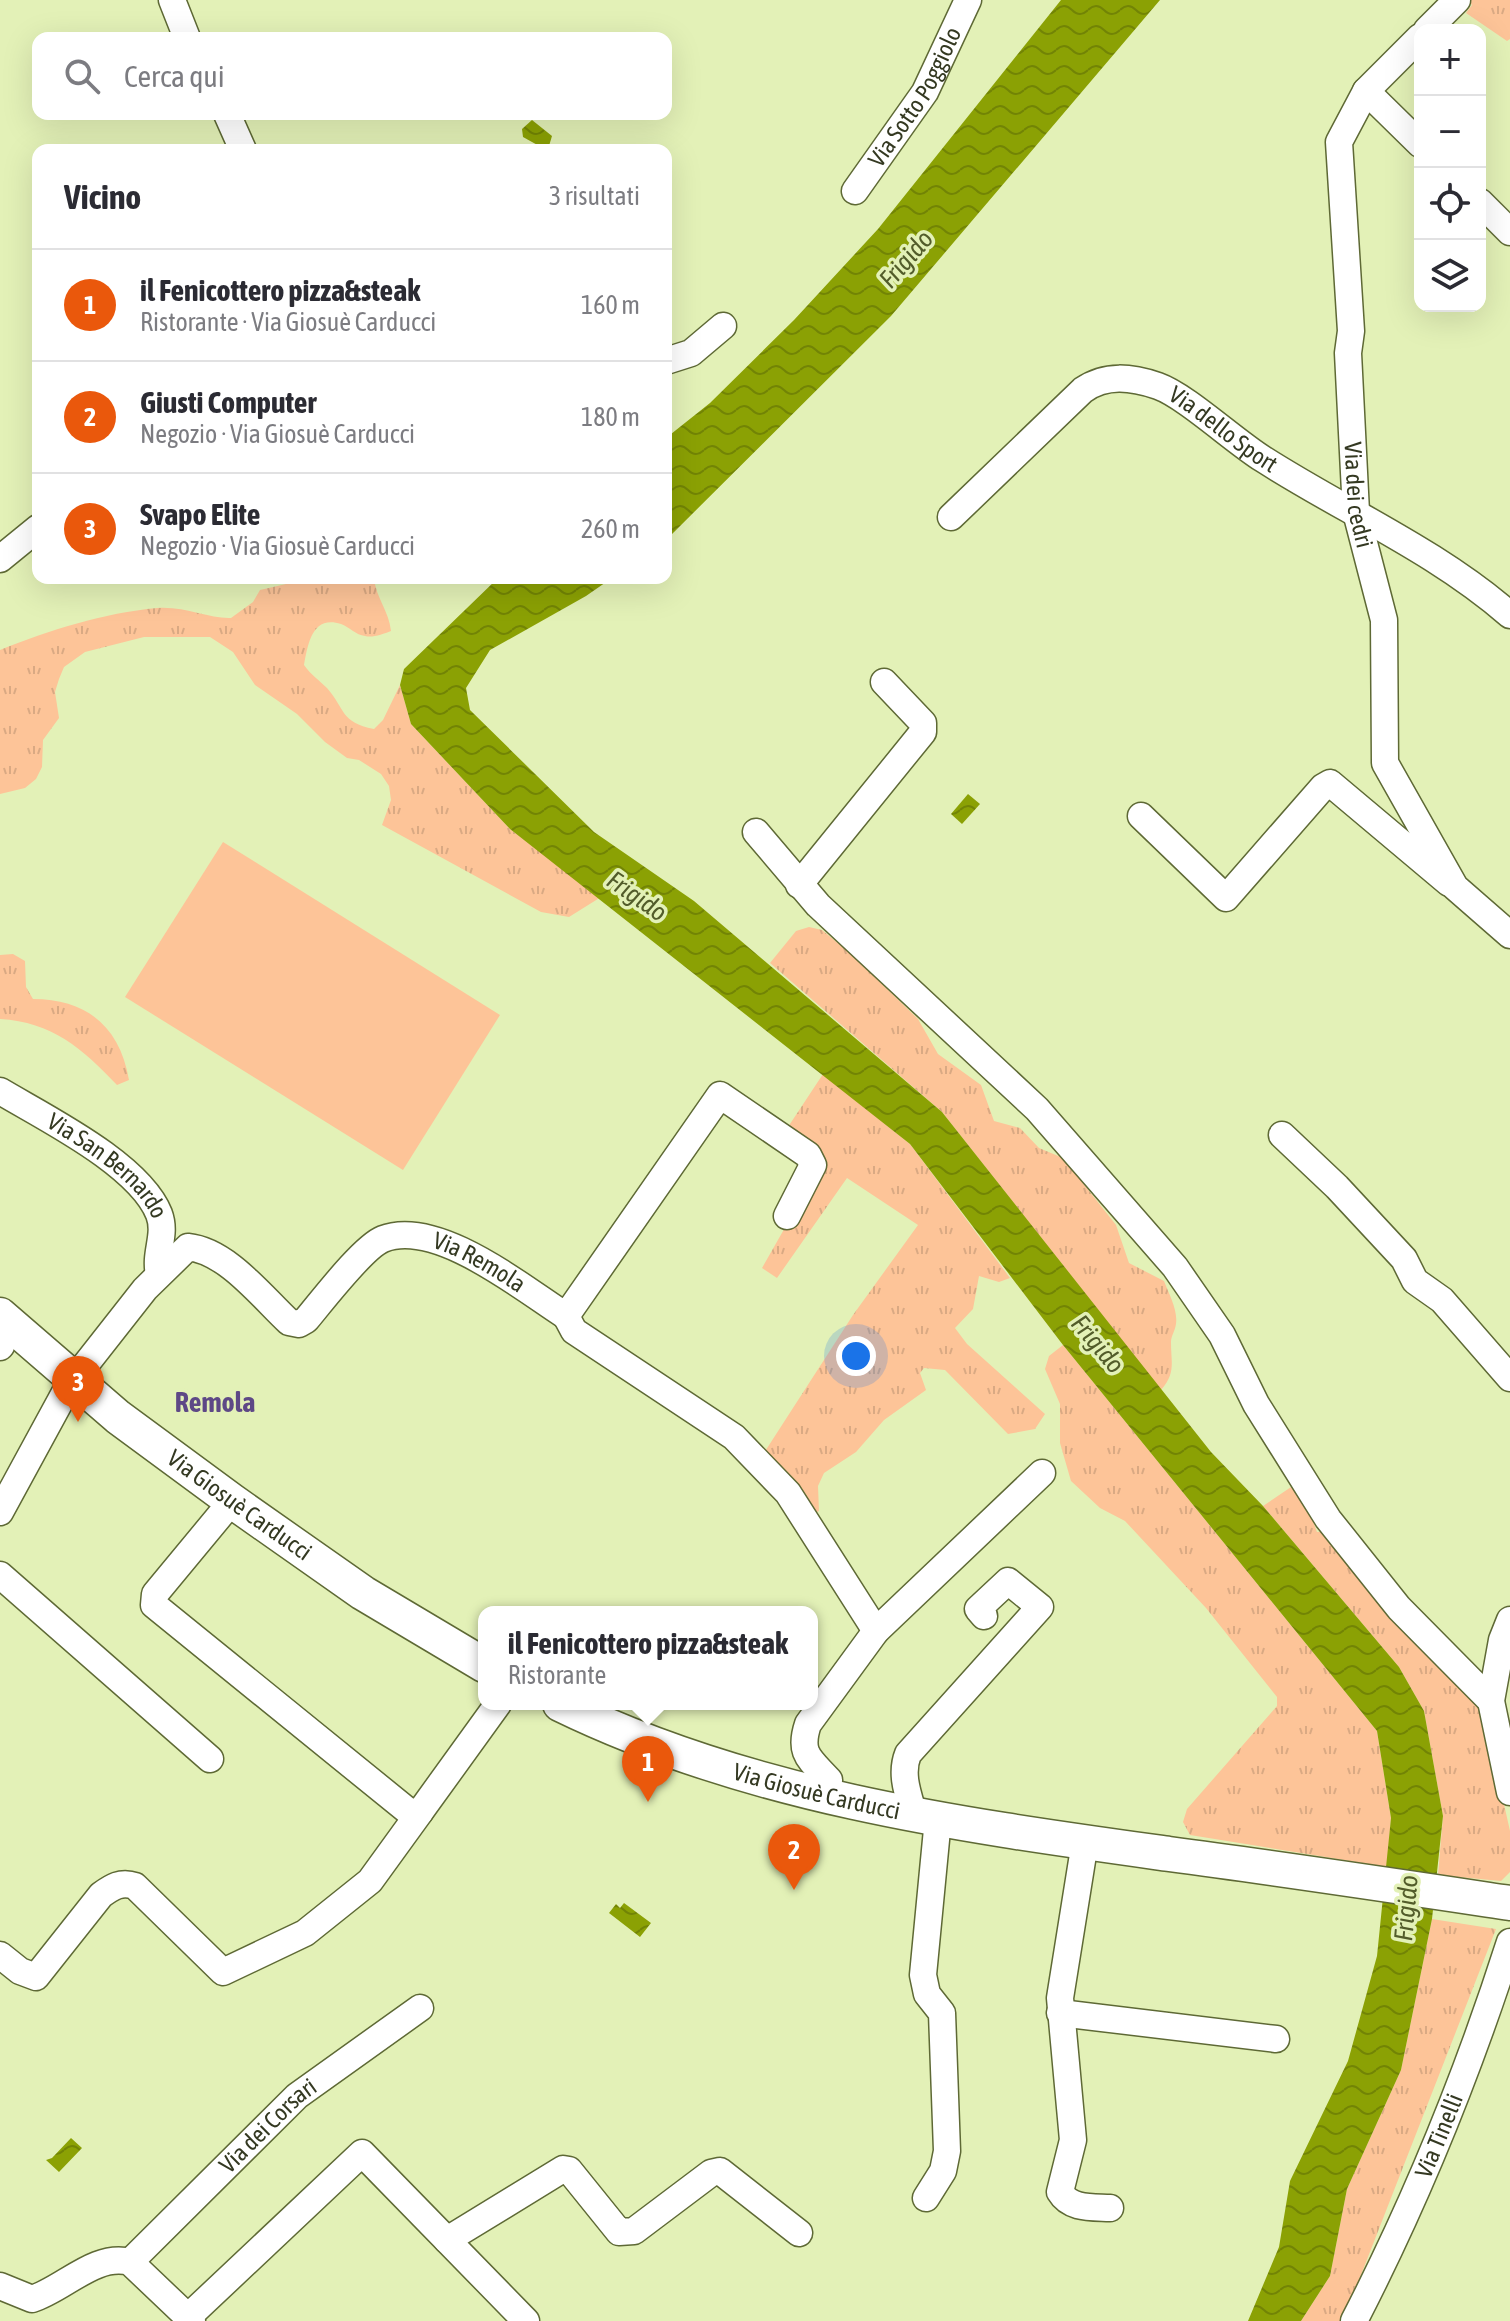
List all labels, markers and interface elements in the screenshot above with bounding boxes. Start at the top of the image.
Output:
street label: Via Sotto Poggiolo [862,23,966,172]
map controls [1414,24,1486,312]
button: + [1414,24,1486,96]
search box [32,32,672,120]
icon: search [60,54,104,98]
text: Cerca qui [124,59,225,93]
button: − [1414,96,1486,168]
button: locate [1414,168,1486,240]
text: Vicino [64,177,141,216]
text: 3 risultati [549,181,640,211]
water label: Frigido [873,224,939,294]
button: layers [1414,240,1486,312]
text: il Fenicottero pizza&steak [140,273,420,307]
text: 1 [84,290,96,320]
text: 160 m [581,290,640,320]
text: Ristorante · Via Giosuè Carducci [140,307,436,337]
street label: Via dello Sport [1164,380,1283,478]
text: Giusti Computer [140,385,316,419]
text: 2 [84,402,96,432]
text: 180 m [581,402,640,432]
text: Negozio · Via Giosuè Carducci [140,419,415,449]
street label: Via dei cedri [1339,441,1379,551]
text: Svapo Elite [140,497,260,531]
text: 3 [84,514,96,544]
text: 260 m [581,514,640,544]
text: Negozio · Via Giosuè Carducci [140,531,415,561]
water label: Frigido [601,865,673,927]
street label: Via San Bernardo [43,1107,173,1222]
street label: Via Remola [430,1226,531,1298]
water label: Frigido [1065,1309,1131,1379]
your location [836,1336,876,1376]
pin: 3 [52,1356,104,1422]
district label: Remola [175,1386,255,1418]
street label: Via Giosuè Carducci [162,1444,317,1566]
popup [478,1606,818,1710]
text: il Fenicottero pizza&steak [508,1626,788,1660]
text: Ristorante [508,1660,606,1690]
pin: 1 [622,1736,674,1802]
street label: Via Giosuè Carducci [730,1758,903,1824]
pin: 2 [768,1824,820,1890]
water label: Frigido [1388,1874,1424,1942]
street label: Via dei Corsari [214,2073,321,2178]
street label: Via Tinelli [1410,2090,1468,2182]

